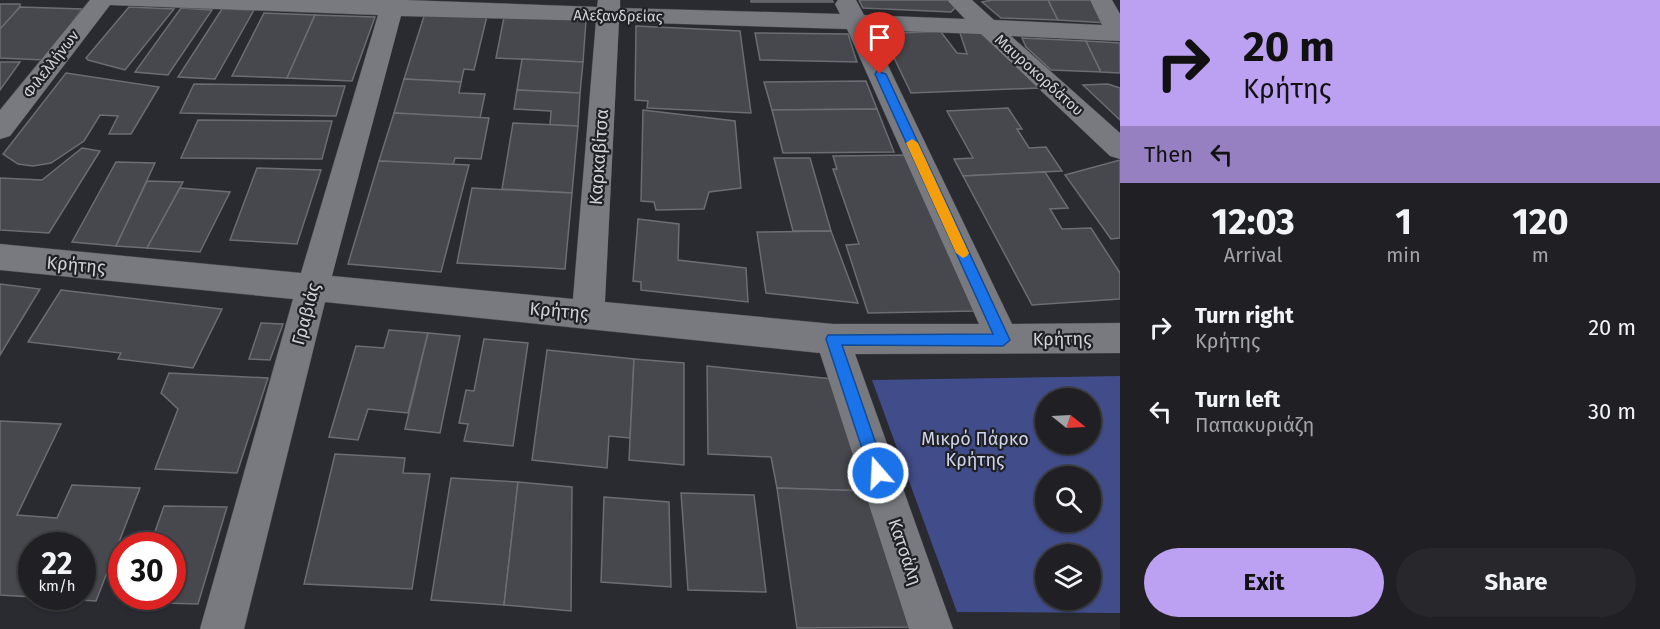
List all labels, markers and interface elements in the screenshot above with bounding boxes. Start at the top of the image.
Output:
street label: Αλεξανδρείας [573,6,663,26]
pin [854,12,905,74]
icon: arrive [863,21,896,54]
text: 20 m [1243,22,1335,72]
icon: right [1144,24,1222,102]
street label: Φιλελλήνων [19,26,83,101]
street label: Μαυροκορδάτου [991,31,1087,119]
text: Κρήτης [1243,73,1331,105]
street label: Καρκαβίτσα [585,108,613,206]
icon: left [1205,138,1238,171]
text: Then [1144,141,1193,168]
text: 12:03 [1211,200,1295,244]
text: 1 [1395,200,1412,244]
text: 120 [1512,200,1569,244]
text: Arrival [1224,243,1282,267]
text: min [1386,243,1421,267]
text: m [1532,243,1549,267]
street label: Κρήτης [46,251,107,279]
street label: Γραβιάς [287,280,325,348]
street label: Κρήτης [529,297,590,325]
text: Turn right [1195,302,1294,329]
icon: right [1144,311,1177,344]
text: 20 m [1588,314,1636,341]
street label: Κρήτης [1032,327,1092,351]
text: Κρήτης [1195,329,1260,353]
text: Turn left [1195,386,1280,413]
north arrow [1035,388,1101,454]
map controls [1035,388,1101,610]
icon: left [1144,395,1177,428]
text: 30 m [1588,398,1636,425]
text: Παπακυριάζη [1195,413,1314,437]
park label: Μικρό Πάρκο Κρήτης [921,428,1029,471]
position arrow [846,441,910,505]
button: search [1035,466,1101,532]
street label: Κατσάλη [883,516,927,588]
speed limit sign: 30 [108,532,186,610]
button: layers [1035,544,1101,610]
text: 22 [41,546,73,582]
button: Exit [1144,548,1384,617]
button: Share [1396,548,1636,617]
text: km/h [38,577,76,595]

